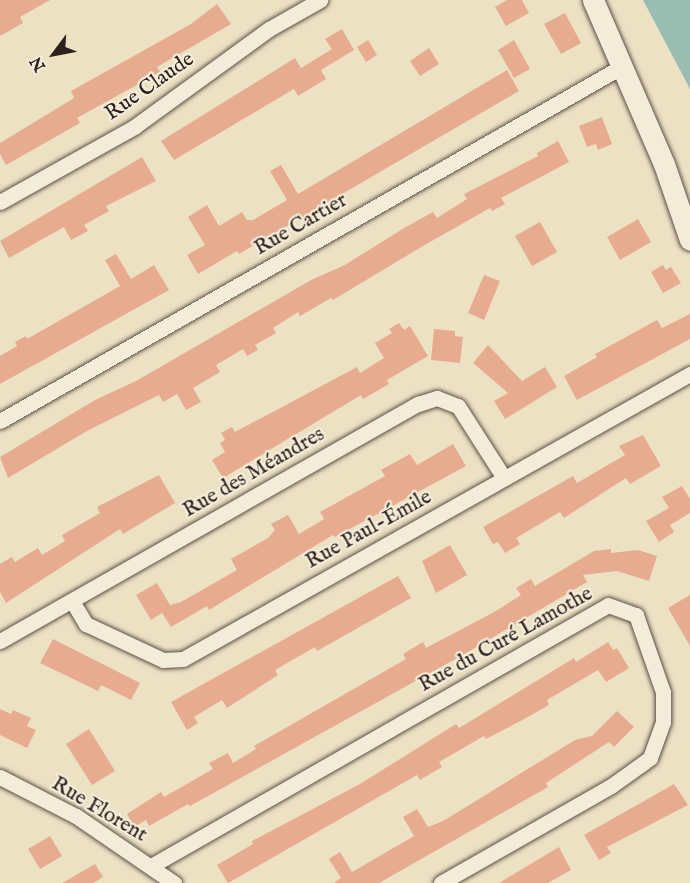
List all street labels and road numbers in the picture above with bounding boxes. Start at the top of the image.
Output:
street label: Rue Claude [101,47,199,127]
street label: Rue Cartier [250,188,352,262]
street label: Rue des Méandres [179,422,329,524]
street label: Rue Paul-Émile [302,485,436,575]
street label: Rue du Curé Lamothe [415,582,597,698]
street label: Rue Florent [47,772,151,848]

